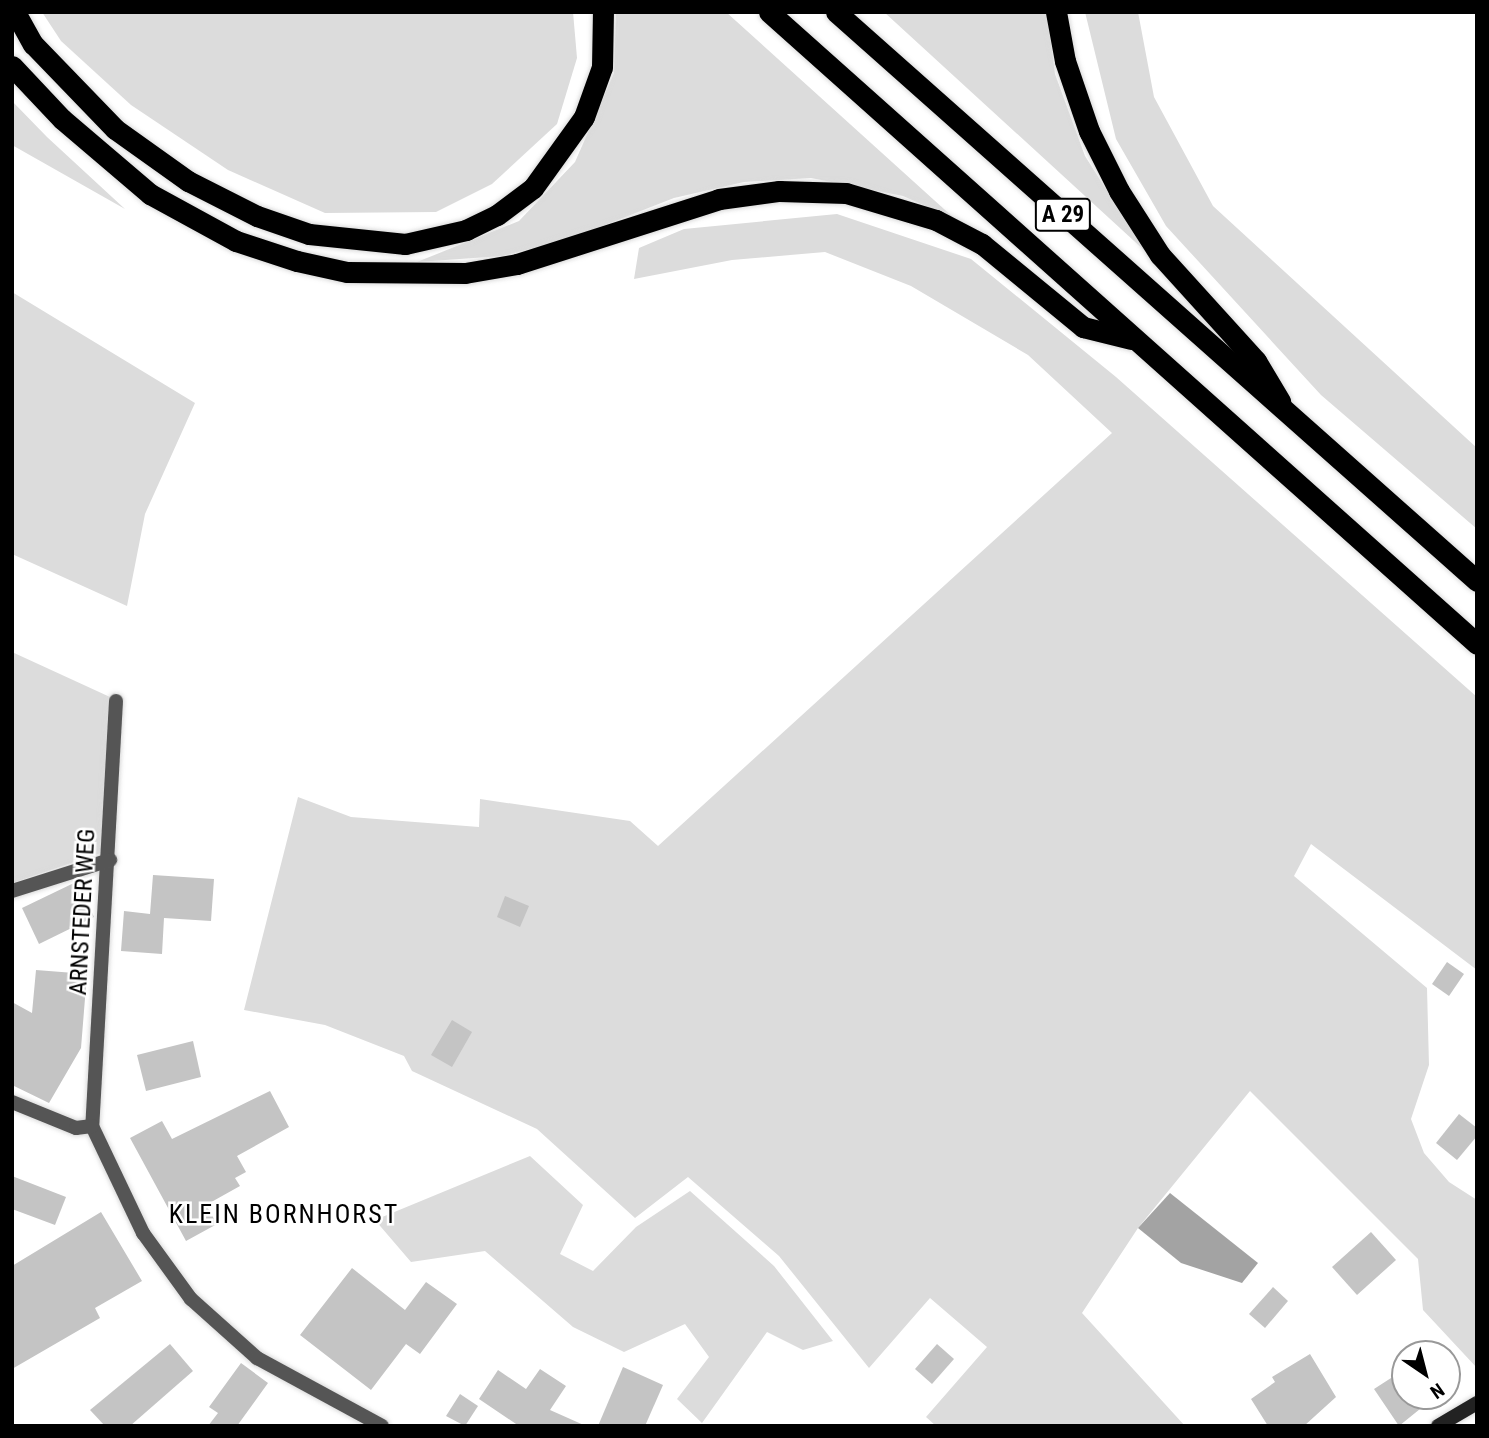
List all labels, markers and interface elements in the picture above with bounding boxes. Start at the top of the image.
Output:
road number: A 29 [1033,196,1093,234]
street label: ARNSTEDER WEG [64,828,102,996]
district label: KLEIN BORNHORST [171,1199,397,1231]
north arrow [1391,1340,1461,1410]
text: N [1426,1378,1449,1404]

